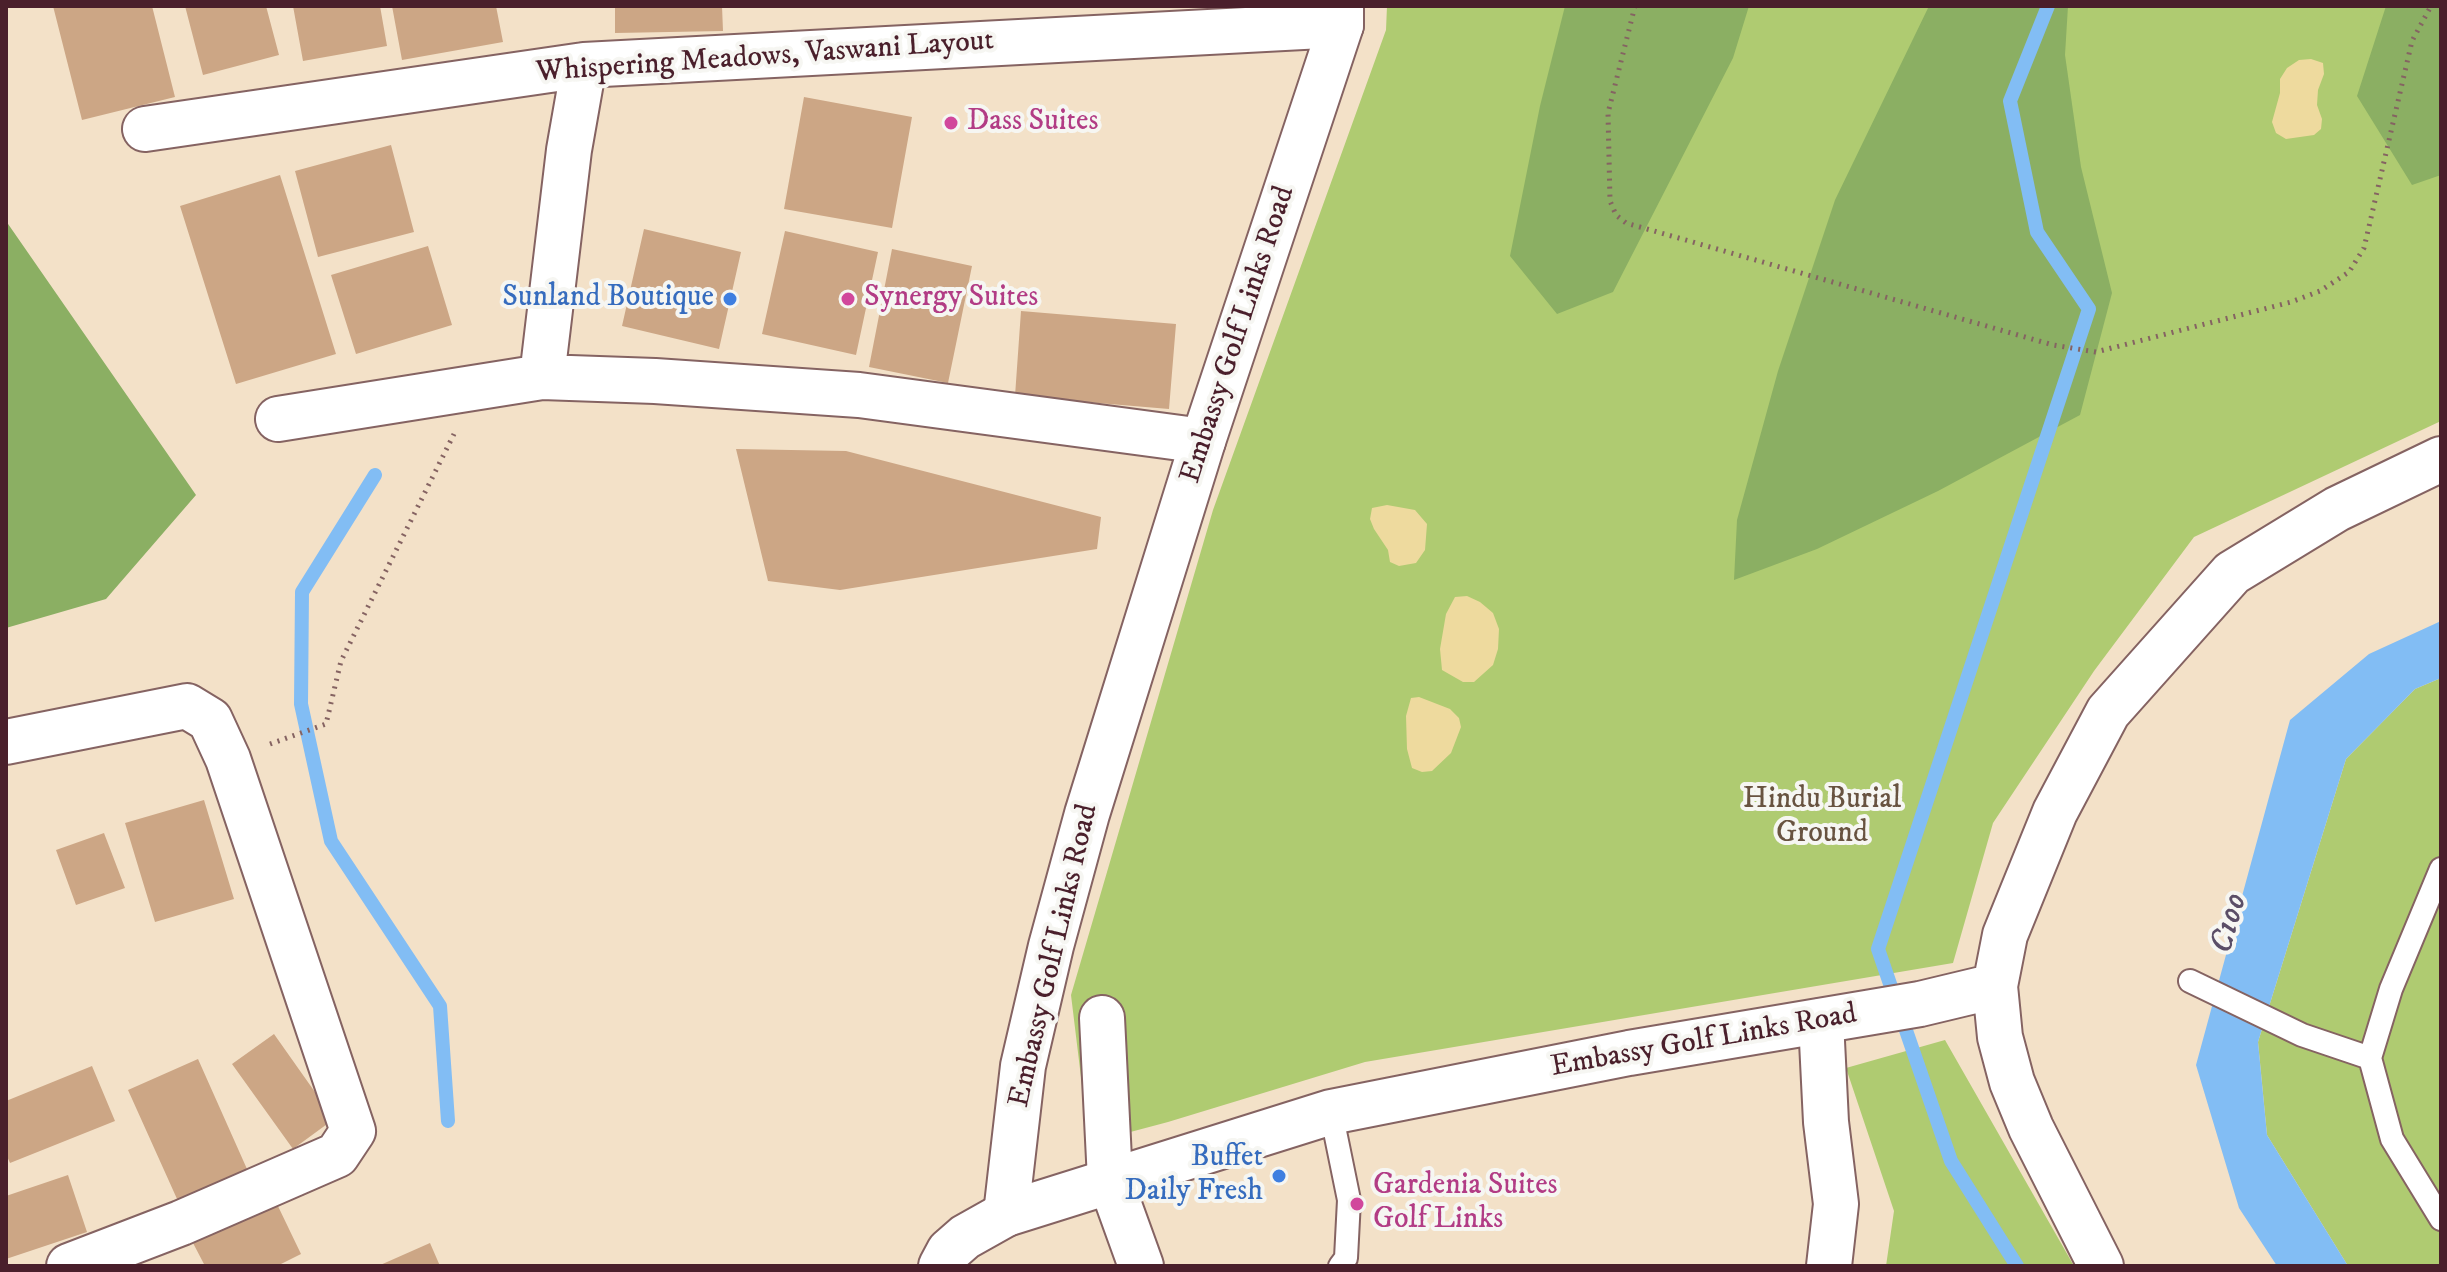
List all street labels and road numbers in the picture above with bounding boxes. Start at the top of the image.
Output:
street label: Whispering Meadows, Vaswani Layout [535,24,995,92]
street label: Embassy Golf Links Road [1174,182,1304,488]
street label: Embassy Golf Links Road [1003,801,1107,1111]
street label: Embassy Golf Links Road [1548,997,1860,1087]

